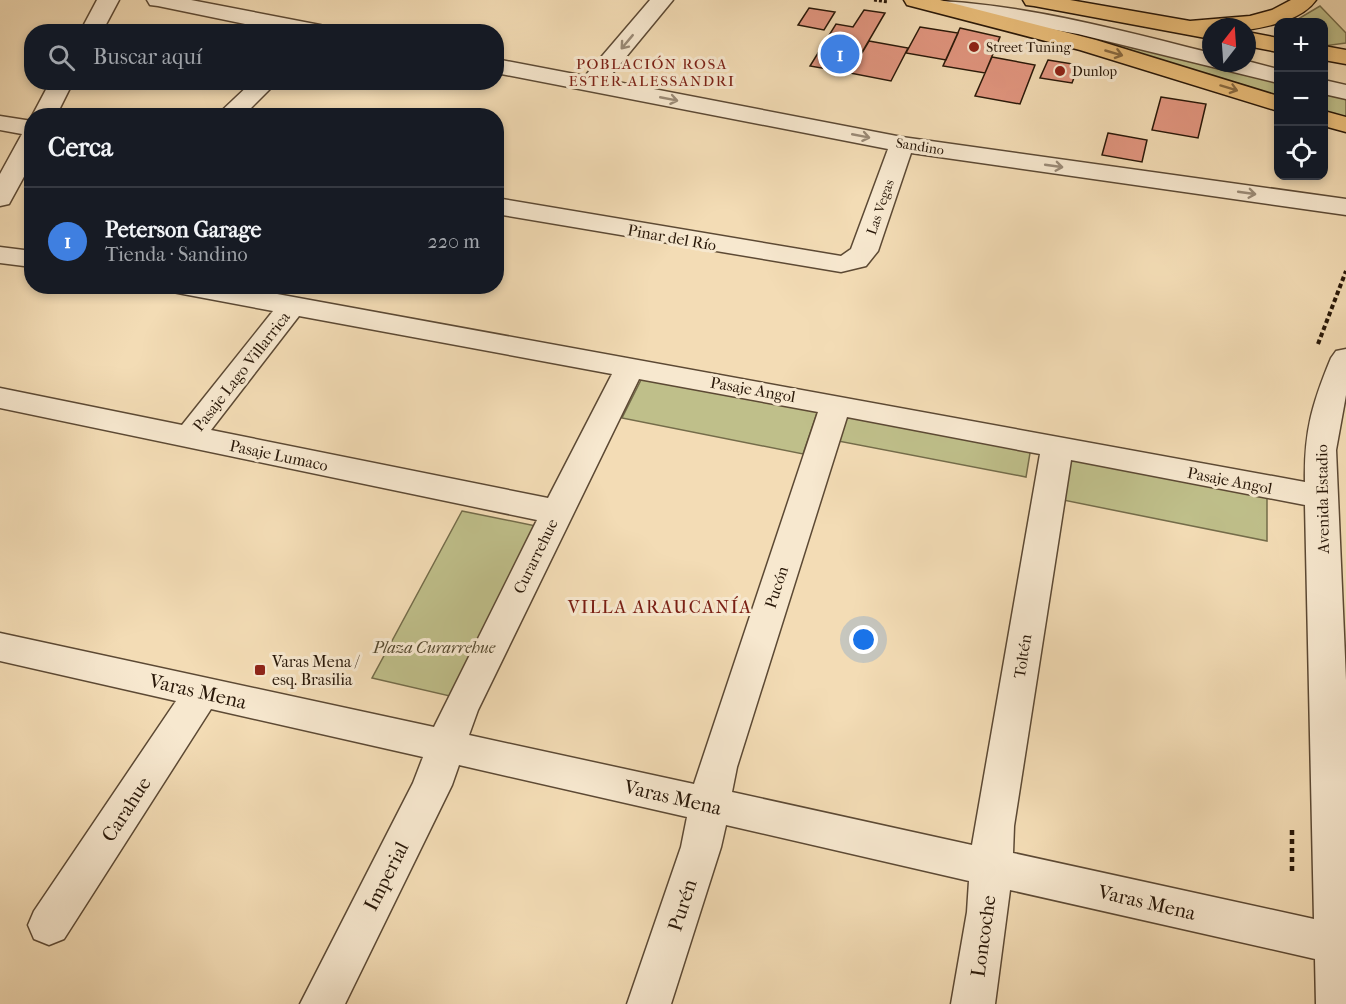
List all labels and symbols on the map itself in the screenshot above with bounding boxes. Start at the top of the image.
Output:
north arrow [1202,18,1256,72]
pin: 1 [820,32,860,76]
one-way arrow [620,34,634,49]
place label: Street Tuning [986,39,1071,56]
marker: Street Tuning [967,40,981,54]
one-way arrow [1104,48,1123,59]
district label: POBLACIÓN ROSA ESTER ALESSANDRI [569,55,735,90]
place label: Dunlop [1072,63,1118,80]
marker: Dunlop [1053,64,1067,78]
one-way arrow [1219,84,1238,95]
one-way arrow [659,94,679,105]
one-way arrow [851,131,870,142]
street label: Sandino [895,134,945,159]
one-way arrow [1043,160,1063,171]
street label: Las Vegas [863,177,898,237]
one-way arrow [1236,188,1256,199]
street label: Pinar del Río [626,220,718,255]
street label: Pasaje Lago Villarrica [189,307,294,435]
street label: Pasaje Angol [709,373,798,406]
street label: Pasaje Lumaco [228,436,330,475]
street label: Avenida Estadio [1312,444,1333,555]
street label: Pasaje Angol [1186,463,1275,498]
street label: Curarrehue [509,516,562,597]
street label: Pucón [761,563,792,611]
district label: VILLA ARAUCANÍA [567,596,752,618]
your location [849,625,878,654]
street label: Toltén [1010,632,1035,680]
park label: Plaza Curarrehue [372,638,496,657]
place label: Varas Mena / esq. Brasilia [271,652,361,689]
marker: Varas Mena / esq. Brasilia [253,663,267,677]
street label: Varas Mena [146,669,250,714]
street label: Carahue [97,773,156,846]
street label: Varas Mena [621,775,725,820]
street label: Imperial [359,837,414,915]
street label: Purén [663,876,702,934]
street label: Varas Mena [1095,880,1199,925]
street label: Loncoche [966,894,1001,978]

